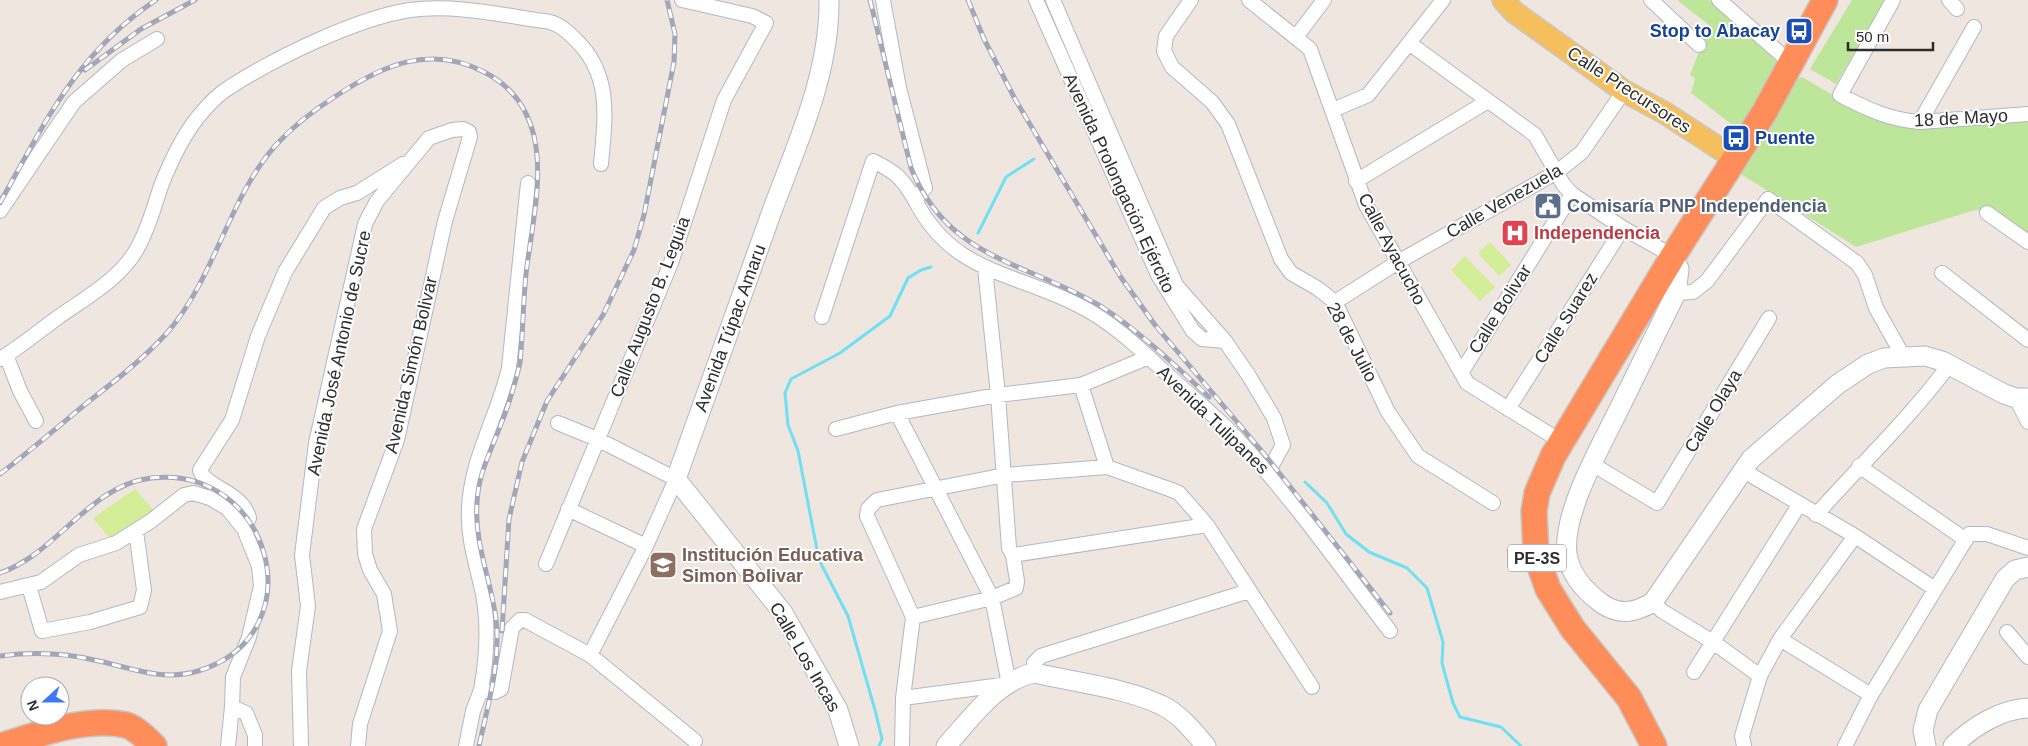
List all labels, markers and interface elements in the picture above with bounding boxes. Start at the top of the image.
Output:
bus stop icon: Stop to Abacay [1784,16,1814,46]
scale bar [1848,20,1933,52]
place label: Stop to Abacay [1650,21,1780,41]
text: 50 m [1856,28,1889,45]
street label: Calle Precursores [1564,43,1694,137]
street label: Avenida Prolongación Ejército [1059,70,1179,296]
street label: 18 de Mayo [1914,106,2008,130]
bus stop icon: Puente [1721,123,1751,153]
place label: Puente [1755,128,1815,148]
street label: Calle Venezuela [1443,159,1566,242]
street label: Calle Ayacucho [1354,190,1430,308]
public building icon: Comisaría PNP Independencia [1533,191,1563,221]
place label: Comisaría PNP Independencia [1567,196,1828,216]
street label: Calle Augusto B. Leguia [606,213,694,400]
hospital icon: Independencia [1500,218,1530,248]
place label: Independencia [1534,223,1661,243]
street label: Avenida José Antonio de Sucre [303,229,375,477]
street label: Avenida Túpac Amaru [690,242,770,414]
street label: Calle Bolivar [1465,261,1535,357]
street label: Calle Suarez [1530,269,1602,367]
street label: Avenida Simón Bolivar [381,275,441,455]
street label: 28 de Julio [1323,299,1381,385]
street label: Avenida Tulipanes [1153,362,1273,478]
street label: Calle Olaya [1680,365,1746,456]
road number: PE-3S [1508,544,1566,572]
place label: Institución Educativa Simon Bolivar [682,545,864,586]
school or university icon: Institución Educativa Simon Bolivar [648,550,678,580]
street label: Calle Los Incas [766,599,844,715]
north arrow [20,676,70,726]
text: N [24,698,42,713]

